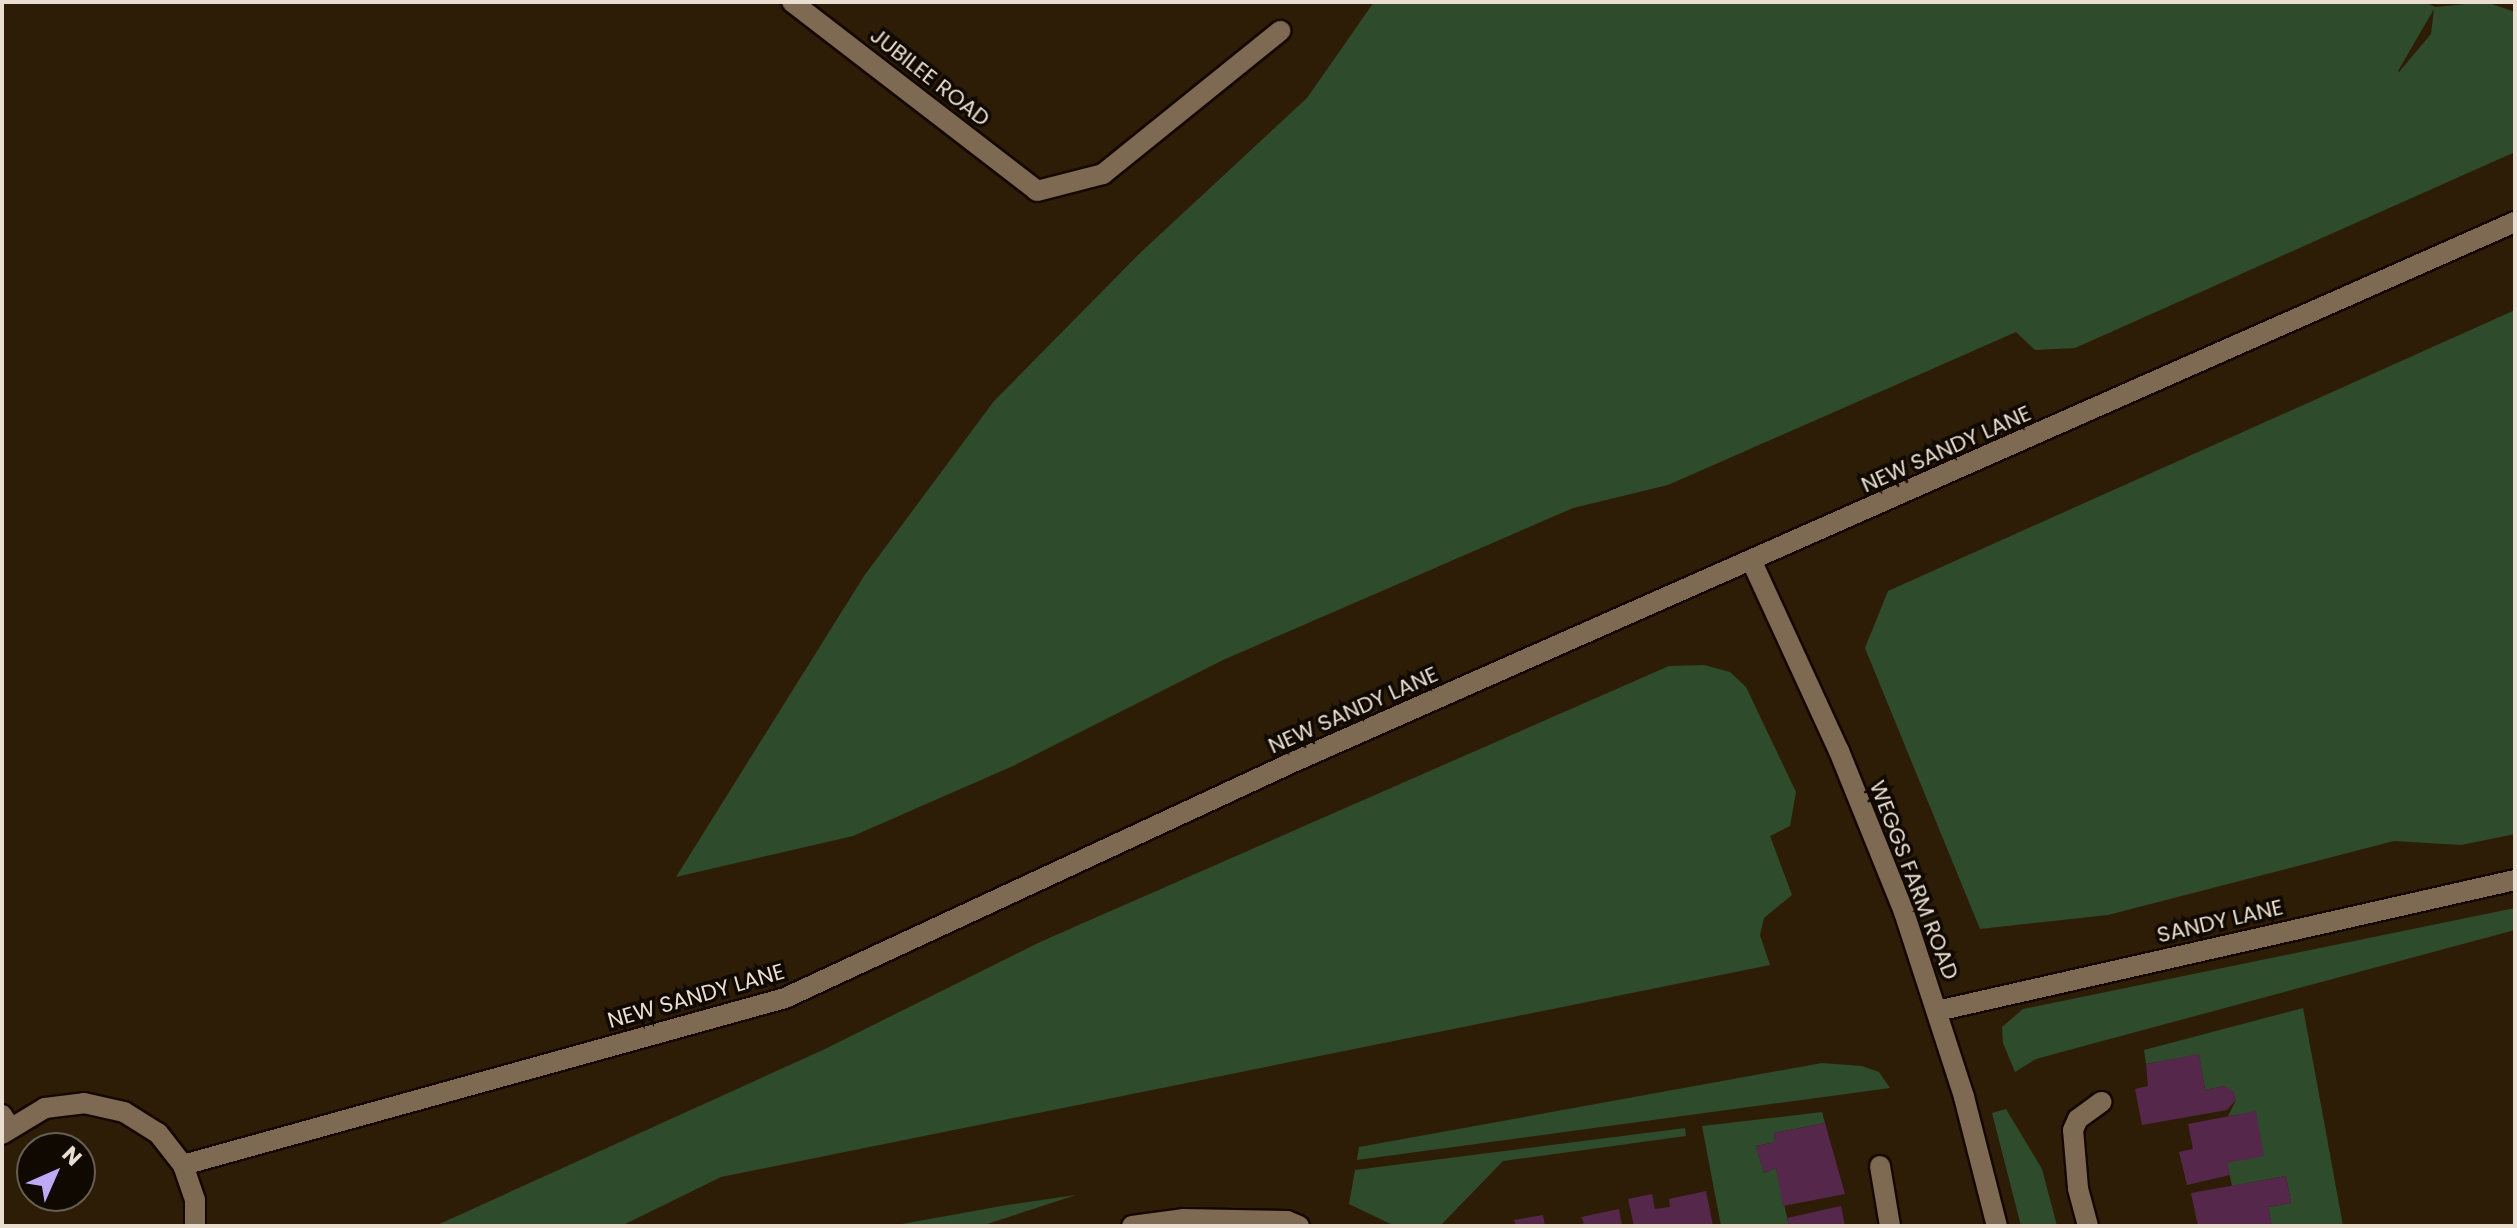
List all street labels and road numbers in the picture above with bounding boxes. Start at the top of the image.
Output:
street label: JUBILEE ROAD [865,22,995,132]
street label: NEW SANDY LANE [1857,400,2035,498]
street label: NEW SANDY LANE [1264,661,1442,759]
street label: WEGGS FARM ROAD [1864,777,1964,983]
street label: SANDY LANE [2154,894,2286,948]
street label: NEW SANDY LANE [605,958,787,1034]

